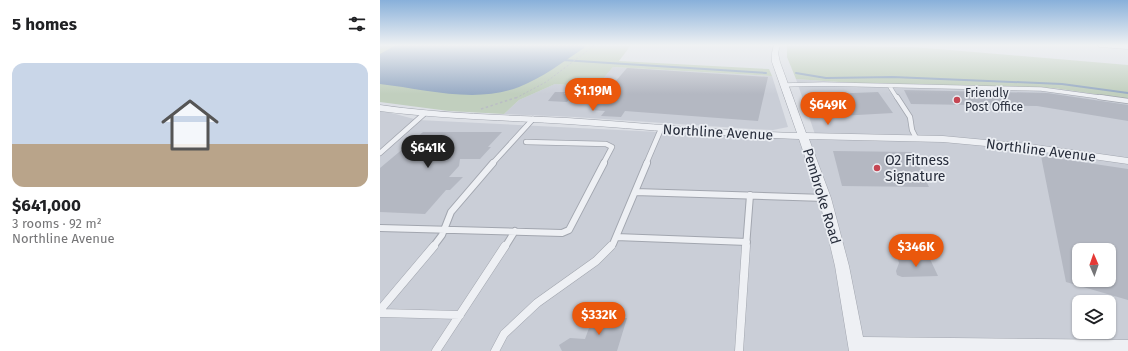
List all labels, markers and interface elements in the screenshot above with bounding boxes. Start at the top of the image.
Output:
icon: filters [346,13,368,35]
text: 5 homes [12,14,77,35]
pin: $1.19M [560,78,626,112]
text: $1.19M [574,83,612,98]
place label: Friendly Post Office [965,86,1023,114]
icon: home [154,89,226,161]
pin: $649K [800,92,856,126]
marker: Friendly Post Office [952,95,962,105]
text: $649K [809,97,847,112]
street label: Northline Avenue [662,121,774,144]
pin: $641K [400,135,456,169]
street label: Northline Avenue [985,135,1097,166]
text: $641K [410,140,446,155]
street label: Pembroke Road [799,146,844,246]
place label: O2 Fitness Signature [885,152,950,185]
marker: O2 Fitness Signature [872,163,882,173]
text: $641,000 [12,195,81,216]
text: 3 rooms · 92 m² [12,216,102,231]
text: Northline Avenue [12,231,115,246]
pin: $346K [888,234,944,268]
text: $346K [898,239,934,254]
north arrow [1072,243,1116,287]
map controls [1072,243,1116,339]
button: layers [1072,295,1116,339]
pin: $332K [571,302,627,336]
text: $332K [581,307,617,322]

